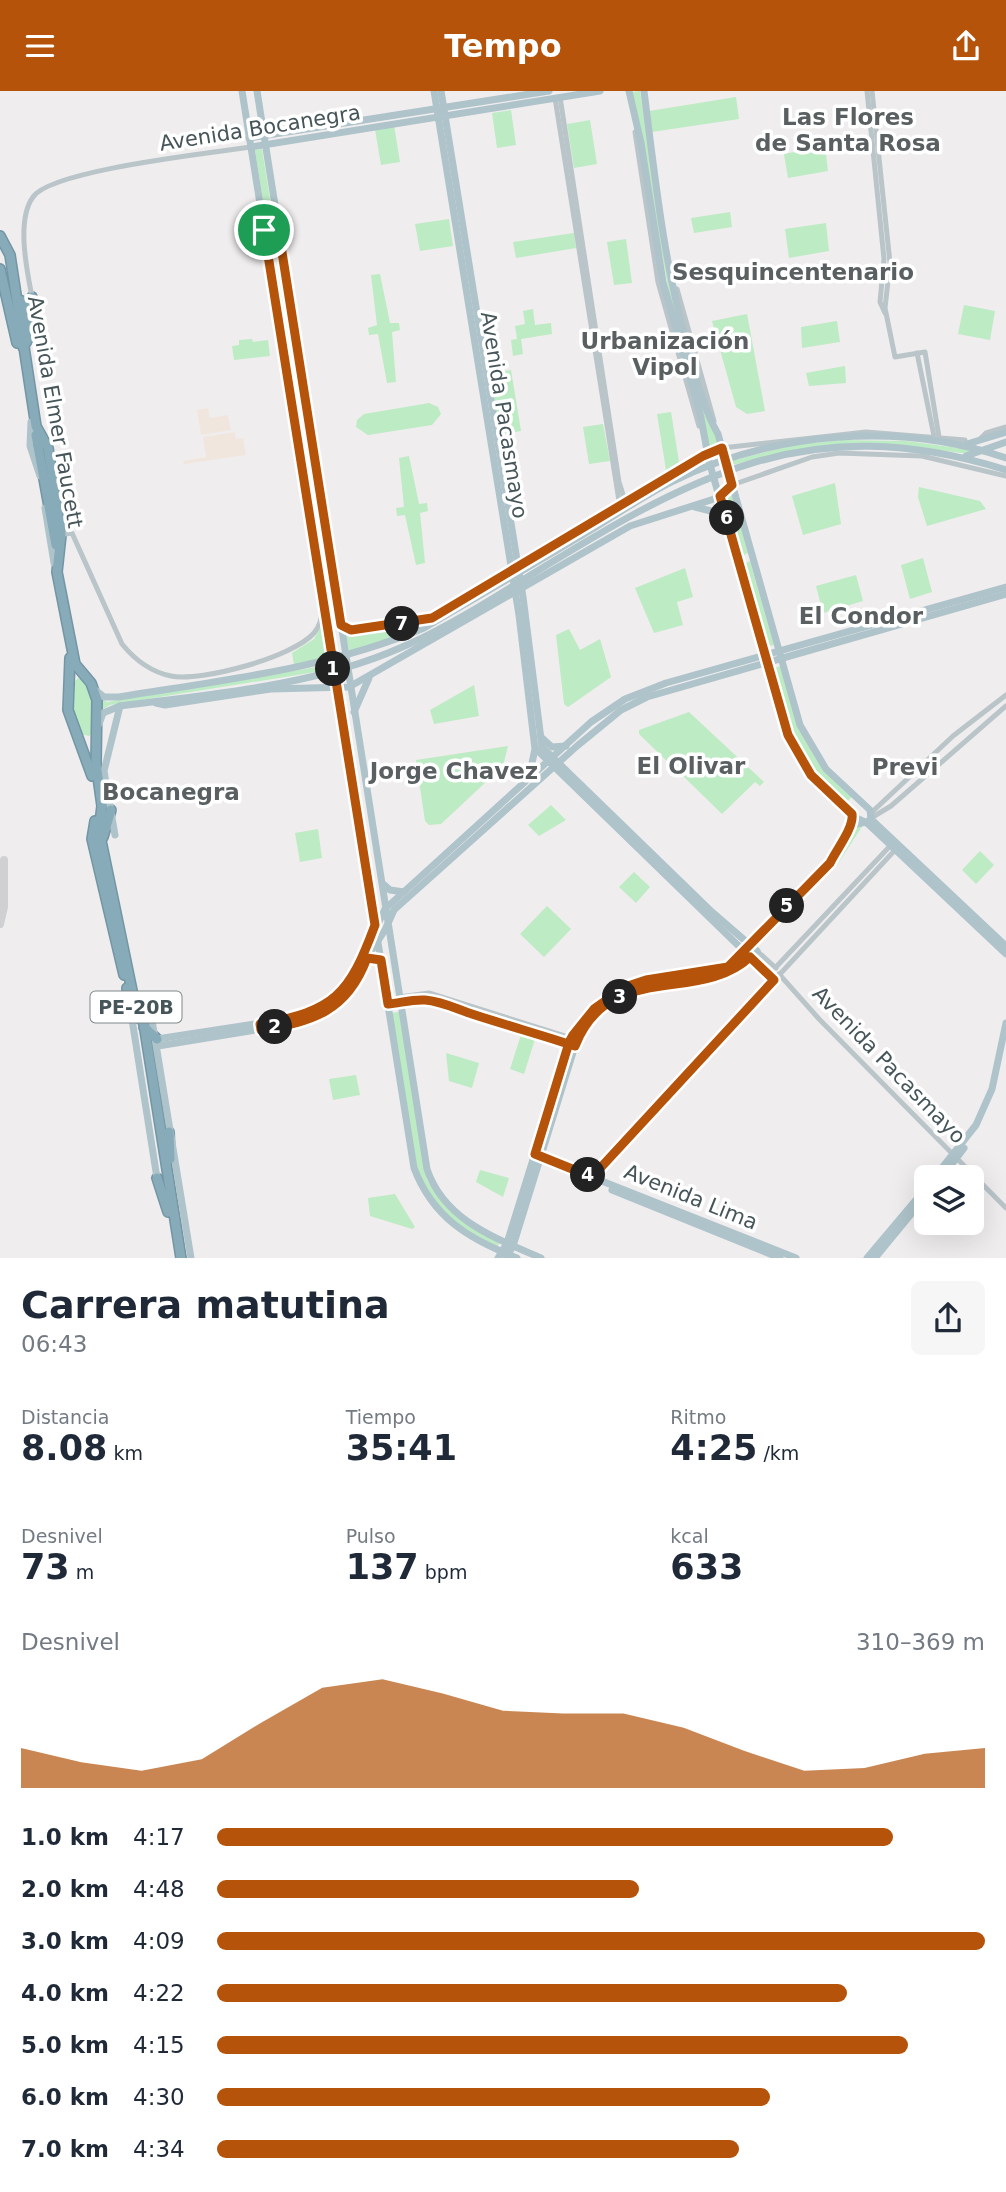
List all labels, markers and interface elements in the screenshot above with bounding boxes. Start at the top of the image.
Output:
icon: menu [21,27,59,65]
text: Tempo [444,27,562,65]
icon: share [947,27,985,65]
street label: Avenida Bocanegra [158,100,362,156]
district label: Las Flores de Santa Rosa [755,104,941,156]
pin [234,200,294,260]
icon: arrive [245,211,283,249]
district label: Sesquincentenario [672,259,914,285]
street label: Avenida Elmer Faucett [23,294,87,530]
street label: Avenida Pacasmayo [476,310,532,520]
district label: Urbanización Vipol [581,328,749,380]
pin: 6 [710,501,744,535]
text: 6 [720,506,733,528]
district label: El Condor [799,603,924,629]
pin: 7 [384,607,420,641]
text: 7 [395,612,408,634]
pin: 1 [316,651,350,687]
text: 1 [326,657,339,679]
district label: El Olivar [637,753,746,779]
district label: Previ [872,754,938,780]
district label: Jorge Chavez [368,758,538,784]
district label: Bocanegra [102,779,240,805]
pin: 5 [770,889,804,923]
text: 5 [780,894,793,916]
pin: 3 [602,979,638,1014]
street label: Avenida Pacasmayo [808,981,970,1149]
text: 3 [613,985,626,1007]
road number: PE-20B [90,991,182,1023]
pin: 2 [258,1009,292,1045]
text: 2 [268,1015,281,1037]
pin: 4 [570,1157,606,1193]
street label: Avenida Lima [621,1159,761,1235]
text: 4 [581,1163,594,1185]
map controls [914,1165,984,1235]
button: layers [914,1165,984,1235]
button: share [911,1281,985,1355]
text: Carrera matutina [21,1283,390,1327]
text: 06:43 [21,1331,87,1357]
text: Distancia [21,1406,109,1428]
text: Tiempo [346,1406,416,1428]
text: Ritmo [670,1406,726,1428]
text: 8.08 [21,1428,107,1468]
text: 35:41 [346,1428,457,1468]
text: 4:25 [670,1428,757,1468]
text: km [107,1442,143,1464]
text: /km [757,1442,799,1464]
text: Desnivel [21,1525,103,1547]
text: Pulso [346,1525,396,1547]
text: kcal [670,1525,709,1547]
text: 73 [21,1547,70,1587]
text: 137 [346,1547,419,1587]
text: 633 [670,1547,743,1587]
text: m [70,1561,94,1583]
text: bpm [419,1561,467,1583]
text: Desnivel [21,1629,120,1655]
text: 310–369 m [856,1629,985,1655]
text: 1.0 km [21,1824,109,1850]
text: 4:17 [133,1824,185,1850]
text: 2.0 km [21,1876,109,1902]
text: 4:48 [133,1876,185,1902]
text: 3.0 km [21,1928,109,1954]
text: 4:09 [133,1928,185,1954]
text: 4.0 km [21,1980,109,2006]
text: 4:22 [133,1980,185,2006]
text: 5.0 km [21,2032,109,2058]
text: 4:15 [133,2032,185,2058]
text: 6.0 km [21,2084,109,2110]
text: 4:30 [133,2084,185,2110]
text: 7.0 km [21,2136,109,2162]
text: 4:34 [133,2136,185,2162]

